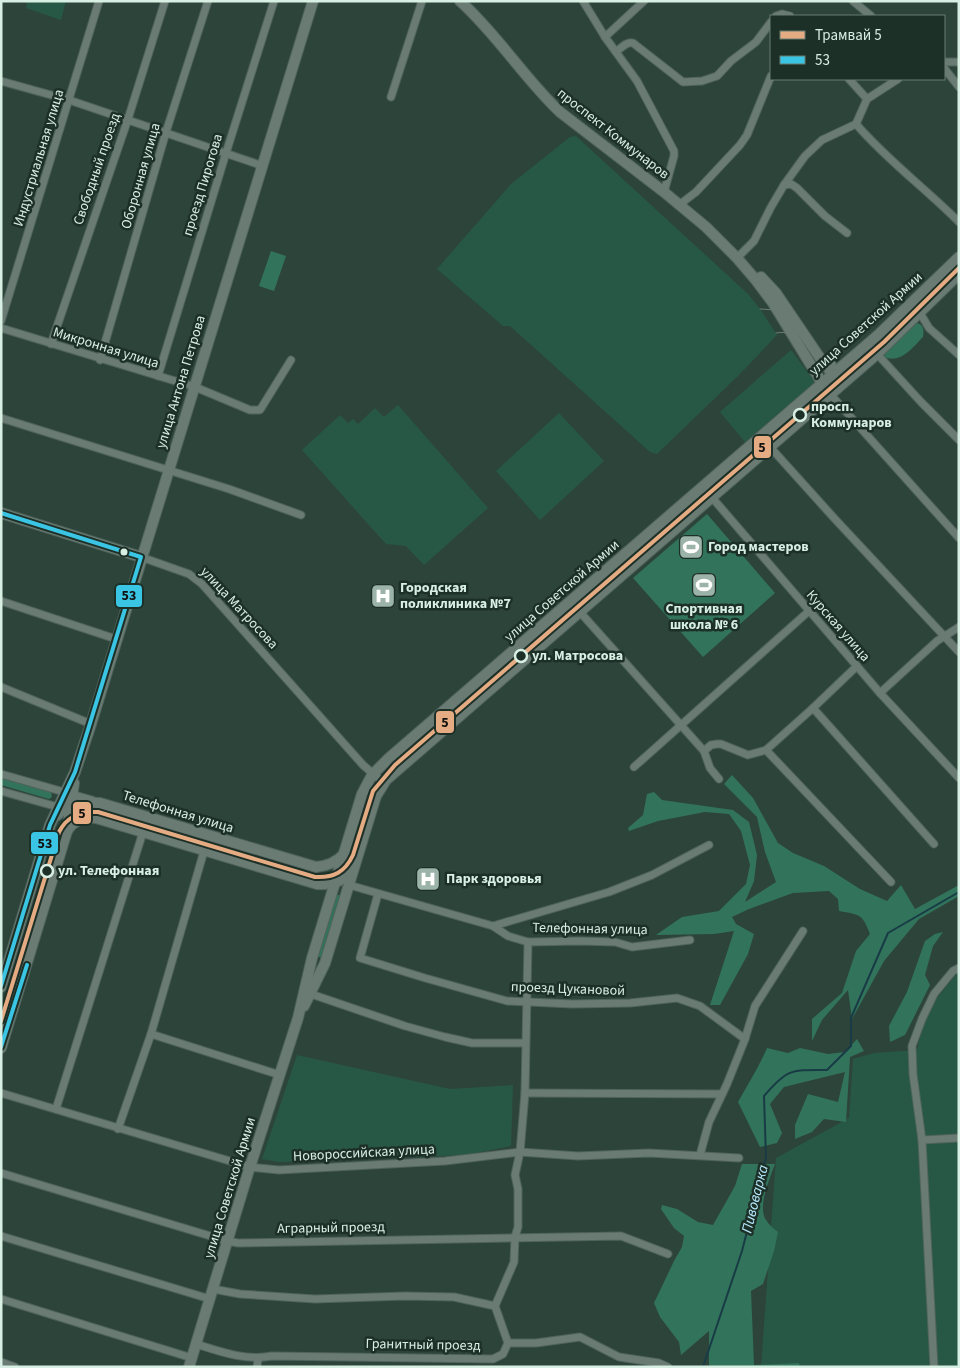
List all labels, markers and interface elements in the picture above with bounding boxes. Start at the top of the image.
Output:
legend [770,15,945,80]
text: Трамвай 5 [815,25,882,46]
text: 53 [815,50,830,71]
street label: проспект Коммунаров [553,84,673,184]
street label: Индустриальная улица [9,87,69,229]
street label: Свободный проезд [68,110,126,228]
street label: Оборонная улица [116,121,166,231]
street label: проезд Пирогова [178,131,228,239]
street label: улица Советской Армии [805,267,927,381]
street label: улица Антона Петрова [151,313,211,451]
street label: Микронная улица [51,322,161,374]
place label: просп. Коммунаров [811,397,892,433]
marker: просп. Коммунаров [793,408,807,422]
line badge: 5 [753,435,772,459]
text: 5 [758,438,766,458]
sports icon: Город мастеров [678,534,704,560]
street label: улица Советской Армии [500,535,624,647]
place label: Город мастеров [708,537,809,557]
unlabelled marker [119,547,129,557]
street label: улица Матросова [195,562,283,654]
sports icon: Спортивная школа № 6 [691,572,717,598]
place label: Городская поликлиника №7 [400,578,511,614]
hospital icon: Городская поликлиника №7 [370,583,396,609]
line badge: 53 [115,584,143,608]
text: 53 [122,586,136,606]
street label: Курская улица [801,586,875,666]
place label: Спортивная школа № 6 [665,599,743,635]
place label: ул. Матросова [532,646,623,666]
marker: ул. Матросова [514,649,528,663]
line badge: 5 [435,710,455,734]
text: 5 [441,713,449,733]
street label: Телефонная улица [120,786,236,838]
line badge: 5 [72,801,92,825]
text: 5 [78,804,86,824]
line badge: 53 [30,831,59,855]
text: 53 [38,834,52,854]
place label: ул. Телефонная [58,861,159,881]
marker: ул. Телефонная [40,864,54,878]
hospital icon: Парк здоровья [415,866,441,892]
place label: Парк здоровья [446,869,542,889]
street label: Телефонная улица [532,918,648,940]
street label: проезд Цукановой [511,977,625,1001]
street label: улица Советской Армии [199,1115,261,1261]
street label: Новороссийская улица [293,1139,435,1167]
water label: Пивоварка [736,1162,774,1236]
street label: Аграрный проезд [277,1217,386,1239]
street label: Гранитный проезд [365,1334,481,1356]

